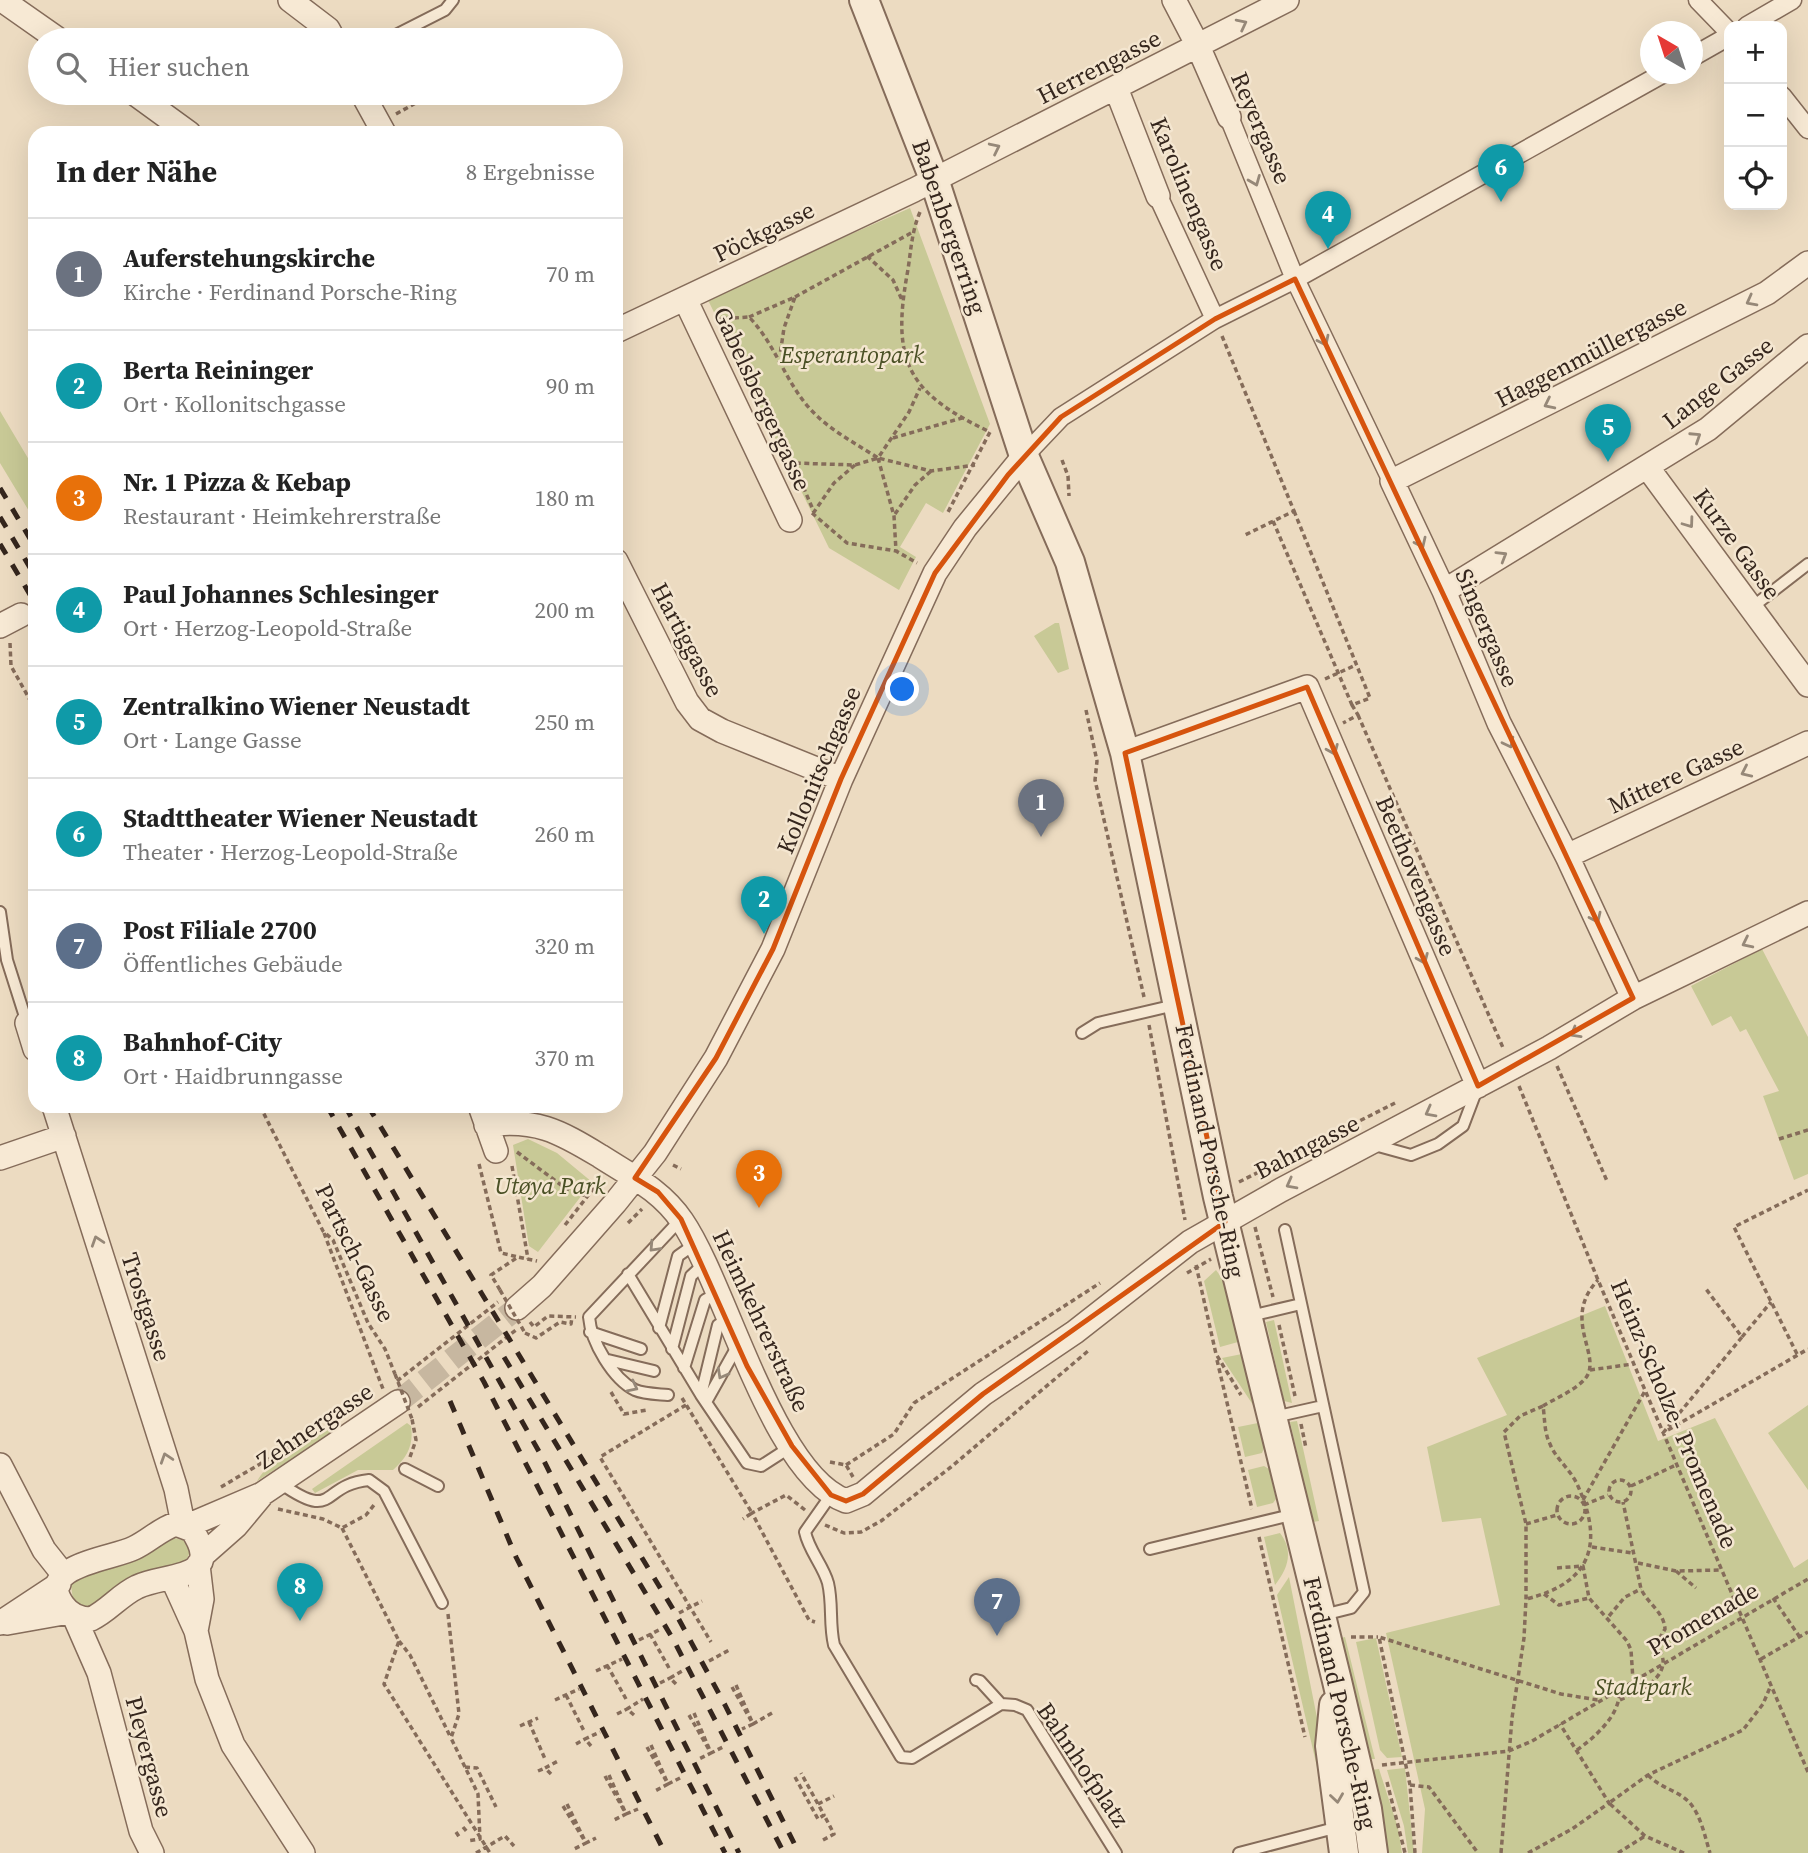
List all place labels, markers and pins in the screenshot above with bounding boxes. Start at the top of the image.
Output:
pin: 6 [1478,144,1524,202]
pin: 4 [1305,191,1351,249]
pin: 5 [1585,404,1631,462]
pin: 1 [1018,779,1064,837]
pin: 2 [741,876,787,934]
pin: 3 [736,1150,782,1208]
pin: 8 [277,1563,323,1621]
pin: 7 [974,1578,1020,1636]

